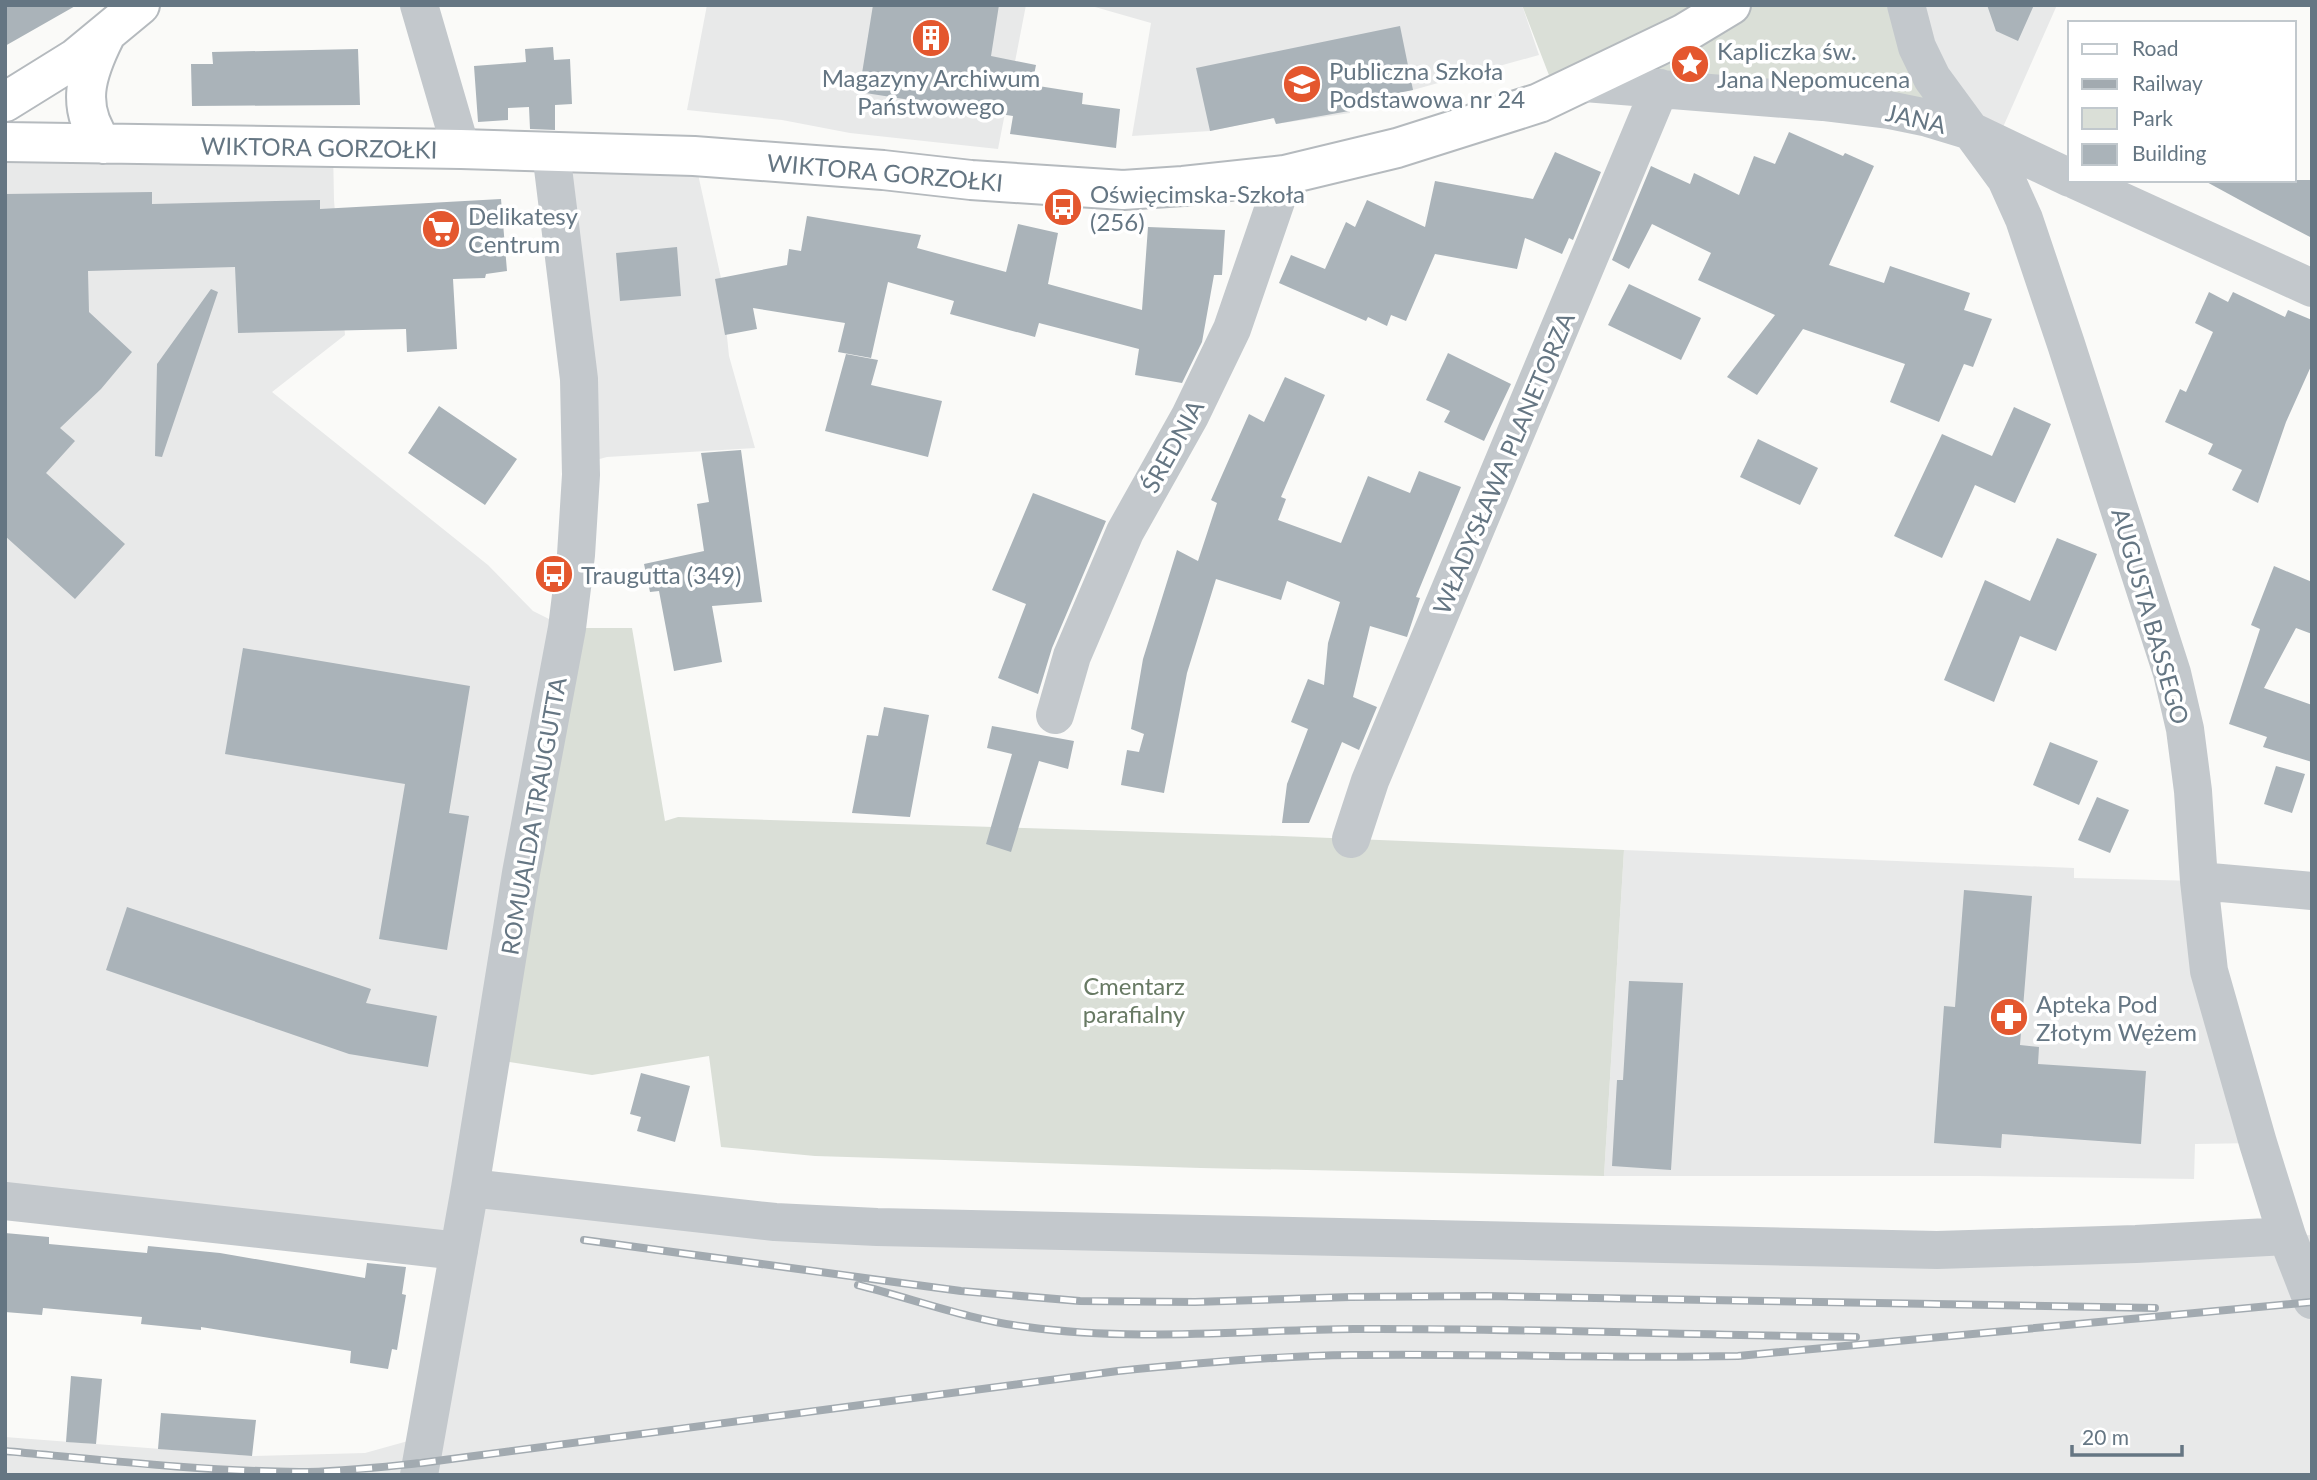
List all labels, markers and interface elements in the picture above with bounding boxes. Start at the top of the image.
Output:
building icon: Magazyny Archiwum Państwowego [910,17,952,59]
legend [2068,21,2296,182]
text: Road [2132,35,2179,60]
place label: Kapliczka św. Jana Nepomucena [1717,36,1910,93]
place icon: Kapliczka św. Jana Nepomucena [1669,43,1711,85]
place label: Publiczna Szkoła Podstawowa nr 24 [1329,56,1525,113]
place label: Magazyny Archiwum Państwowego [822,63,1040,120]
school or university icon: Publiczna Szkoła Podstawowa nr 24 [1281,63,1323,105]
text: Railway [2132,70,2203,95]
street label: JANA [1883,97,1950,139]
text: Park [2132,105,2173,130]
street label: WIKTORA GORZOŁKI [200,130,438,164]
text: Building [2132,140,2207,165]
street label: WIKTORA GORZOŁKI [766,147,1004,197]
place label: Oświęcimska-Szkoła (256) [1090,179,1305,236]
bus stop icon: Oświęcimska-Szkoła (256) [1042,186,1084,228]
place label: Delikatesy Centrum [468,201,579,258]
supermarket icon: Delikatesy Centrum [420,208,462,250]
street label: WŁADYSŁAWA PLANETORZA [1426,307,1580,618]
street label: ŚREDNIA [1135,394,1210,497]
street label: AUGUSTA BASSEGO [2106,505,2196,727]
bus stop icon: Traugutta (349) [533,553,575,595]
place label: Traugutta (349) [581,560,741,589]
street label: ROMUALDA TRAUGUTTA [494,674,572,957]
park label: Cmentarz parafialny [1083,971,1186,1028]
place label: Apteka Pod Złotym Wężem [2036,989,2197,1046]
pharmacy icon: Apteka Pod Złotym Wężem [1988,996,2030,1038]
scale bar [2072,1414,2182,1458]
text: 20 m [2082,1424,2129,1449]

